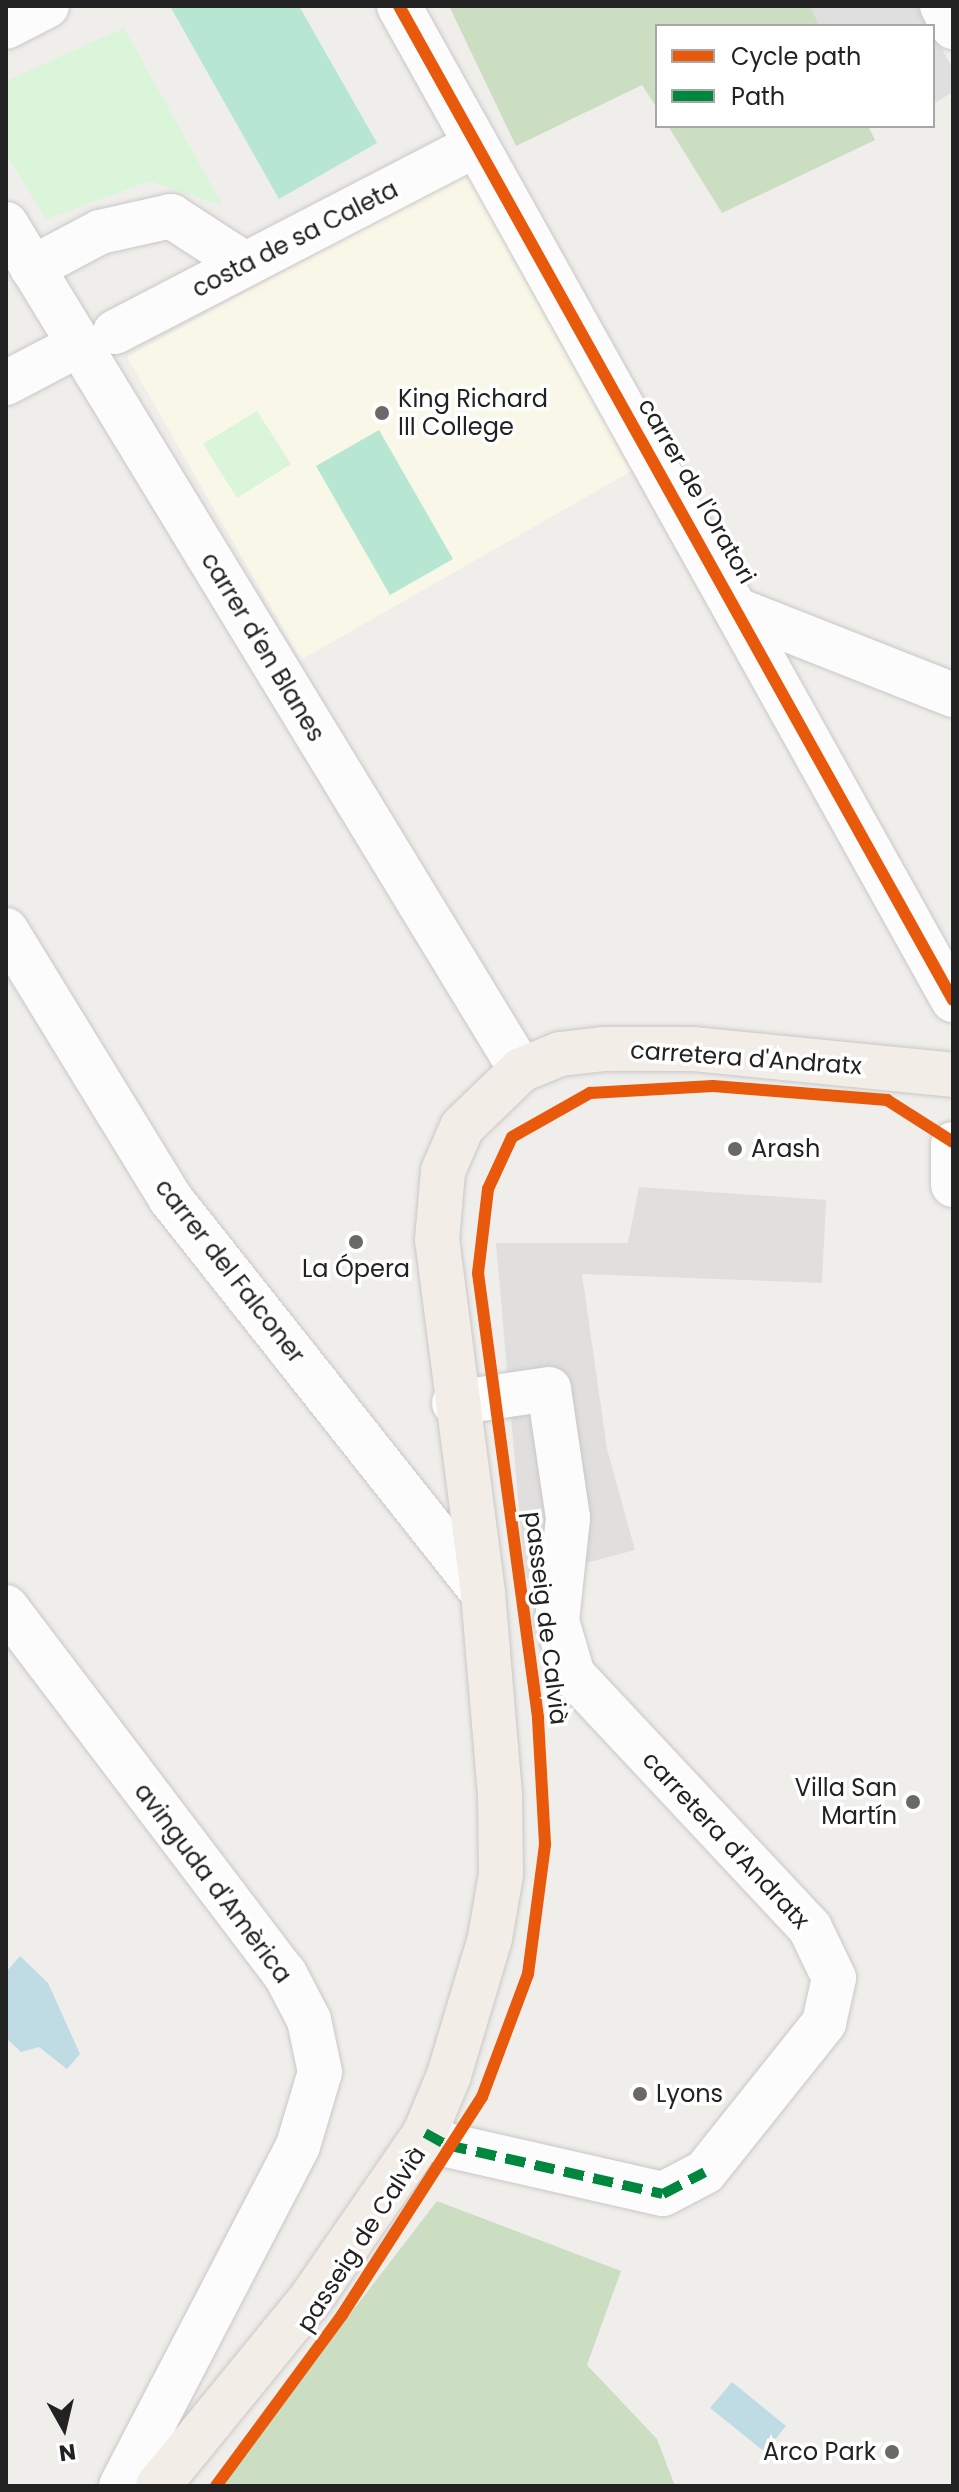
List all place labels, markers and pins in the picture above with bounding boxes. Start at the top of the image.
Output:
place label: King Richard III College [398,385,548,441]
marker: King Richard III College [373,404,391,422]
place label: Arash [751,1135,820,1163]
marker: Arash [726,1140,744,1158]
marker: La Ópera [347,1233,365,1251]
place label: La Ópera [302,1255,410,1283]
place label: Villa San Martín [795,1774,897,1830]
marker: Villa San Martín [904,1793,922,1811]
place label: Lyons [656,2080,723,2108]
marker: Lyons [631,2085,649,2103]
place label: Arco Park [763,2438,876,2466]
marker: Arco Park [883,2443,901,2461]

